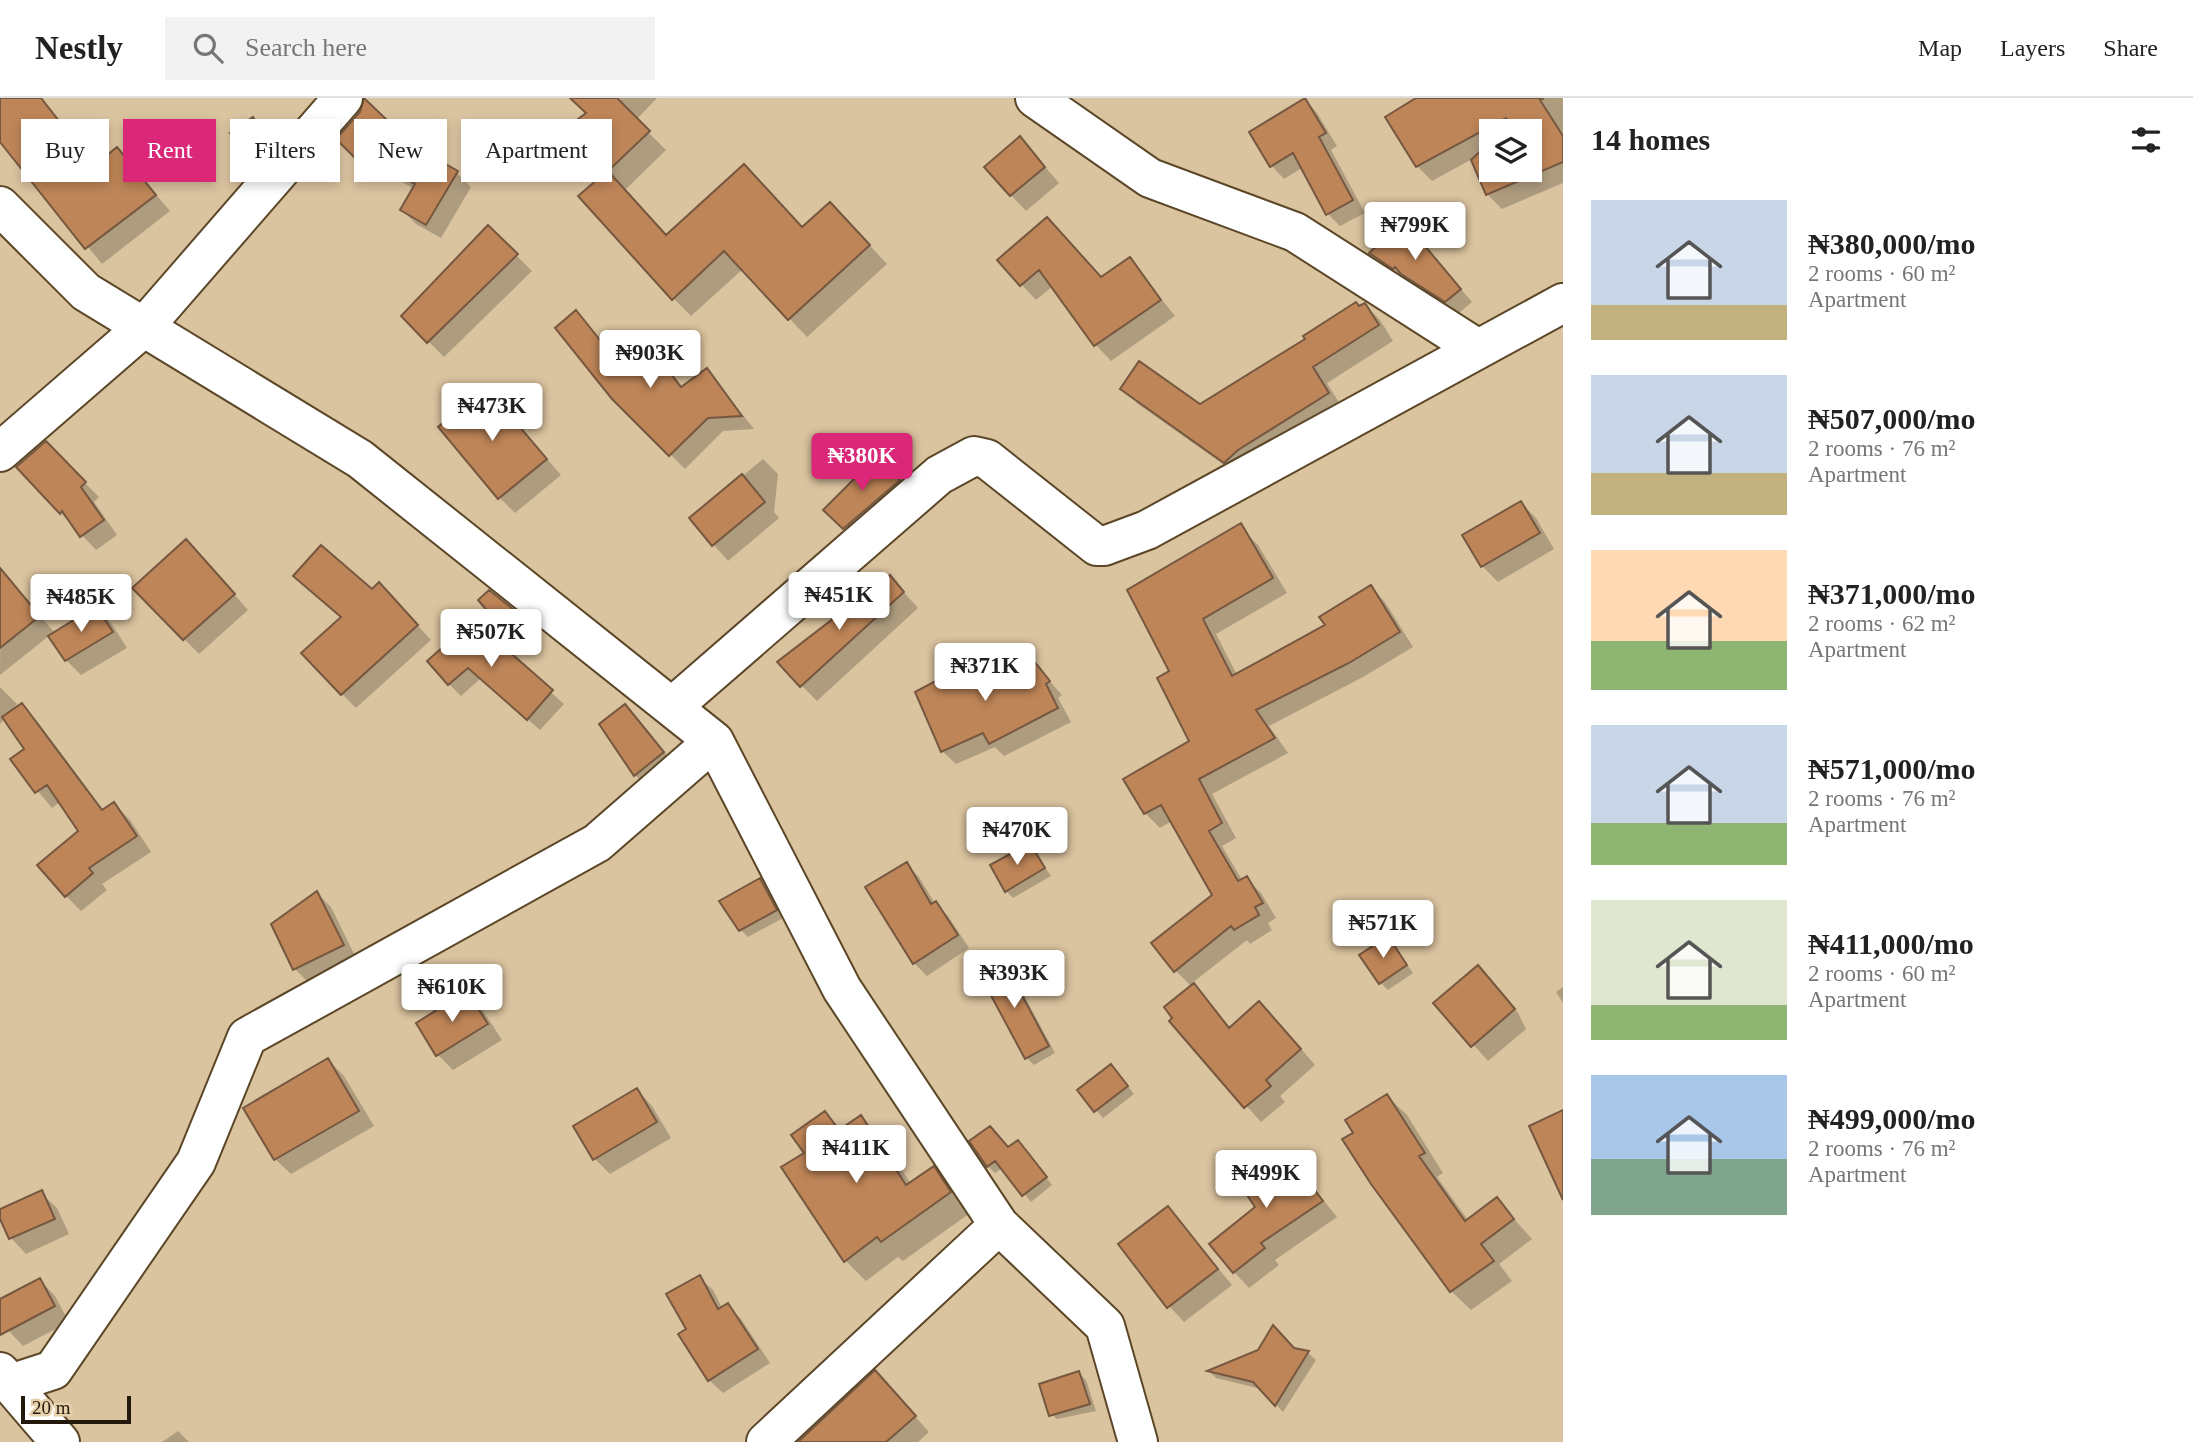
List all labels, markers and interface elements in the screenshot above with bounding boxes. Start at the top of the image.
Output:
search box [165,17,655,80]
icon: search [189,29,227,67]
text: Nestly [35,30,123,66]
text: Search here [245,33,367,62]
text: Map [1918,35,1962,61]
text: Layers [2000,35,2065,61]
text: Share [2103,35,2158,61]
chip: Buy [21,119,109,182]
chip: Rent [123,119,216,182]
chip: Filters [230,119,340,182]
chip: New [354,119,447,182]
chip: Apartment [461,119,612,182]
map controls [1479,119,1542,182]
button: layers [1479,119,1542,182]
icon: filters [2127,121,2165,159]
text: 14 homes [1591,123,1710,156]
pin: ₦799K [1366,202,1464,262]
text: ₦799K [1381,212,1450,237]
text: ₦380,000/mo [1808,227,1976,260]
icon: home [1647,228,1731,312]
text: 2 rooms · 60 m² [1808,261,1955,286]
text: Apartment [1808,287,1906,312]
pin: ₦903K [601,330,699,390]
text: ₦903K [616,340,685,365]
pin: ₦473K [443,384,541,443]
text: ₦473K [458,393,527,418]
text: ₦507,000/mo [1808,402,1976,435]
icon: home [1647,403,1731,487]
pin: ₦380K [813,434,911,493]
text: 2 rooms · 76 m² [1808,436,1955,461]
text: ₦380K [828,443,897,468]
text: Apartment [1808,462,1906,487]
pin: ₦451K [790,573,888,632]
pin: ₦485K [32,574,130,634]
text: ₦371,000/mo [1808,577,1976,610]
icon: home [1647,578,1731,662]
text: ₦451K [805,582,874,607]
text: ₦485K [47,584,116,609]
pin: ₦507K [442,610,540,669]
text: 2 rooms · 62 m² [1808,611,1955,636]
text: ₦507K [457,619,526,644]
text: Apartment [1808,637,1906,662]
pin: ₦371K [936,644,1034,703]
text: ₦371K [951,653,1020,678]
text: ₦571,000/mo [1808,752,1976,785]
icon: home [1647,753,1731,837]
text: 2 rooms · 76 m² [1808,786,1955,811]
pin: ₦470K [968,808,1066,867]
text: Apartment [1808,812,1906,837]
text: ₦470K [983,817,1052,842]
pin: ₦571K [1334,900,1432,960]
text: ₦571K [1349,910,1418,935]
text: ₦411,000/mo [1808,927,1974,960]
icon: home [1647,928,1731,1012]
pin: ₦393K [965,950,1063,1010]
text: ₦393K [980,960,1049,985]
text: 2 rooms · 60 m² [1808,961,1955,986]
pin: ₦610K [403,964,501,1024]
text: ₦610K [418,974,487,999]
text: Apartment [1808,987,1906,1012]
text: ₦499,000/mo [1808,1102,1976,1135]
icon: home [1647,1103,1731,1187]
pin: ₦411K [807,1126,905,1185]
text: ₦411K [822,1135,890,1160]
text: 2 rooms · 76 m² [1808,1136,1955,1161]
pin: ₦499K [1217,1150,1315,1210]
text: ₦499K [1232,1160,1301,1185]
text: Apartment [1808,1162,1906,1187]
scale bar [21,1393,131,1425]
text: 20 m [32,1397,71,1418]

